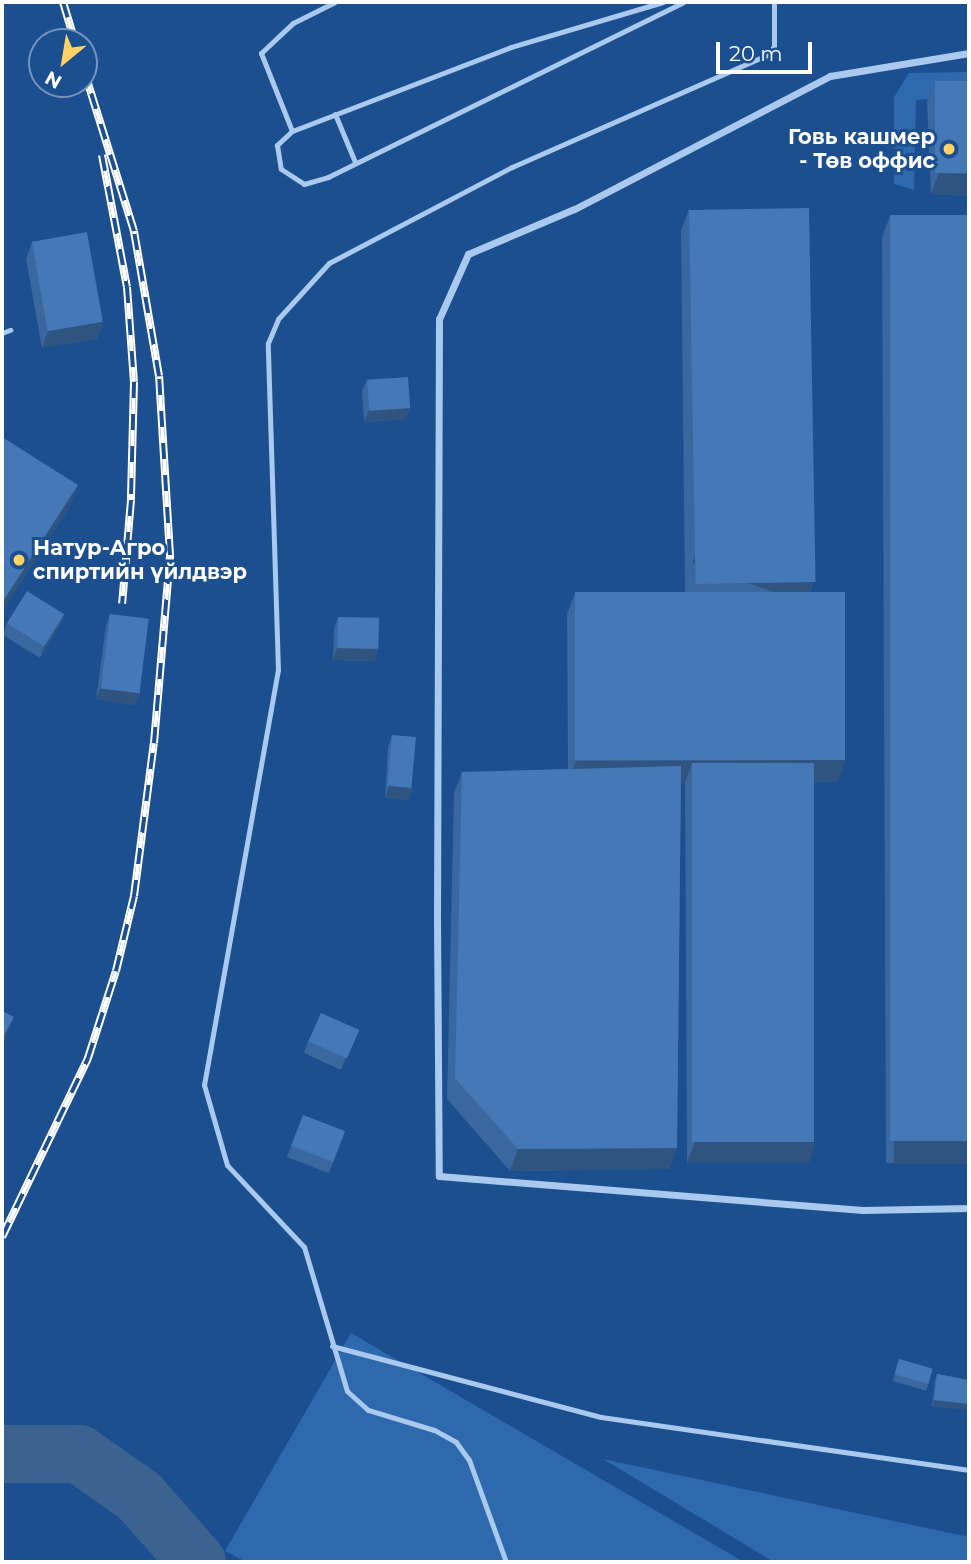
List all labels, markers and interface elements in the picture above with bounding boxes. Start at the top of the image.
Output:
north arrow [28,28,98,98]
scale bar [719,28,815,72]
text: 20 m [729,41,783,66]
text: N [41,66,66,94]
place label: Говь кашмер - Төв оффис [788,124,935,174]
marker: Говь кашмер - Төв оффис [941,141,957,157]
place label: Натур-Агро спиртийн үйлдвэр [33,535,247,585]
marker: Натур-Агро спиртийн үйлдвэр [11,552,27,568]

